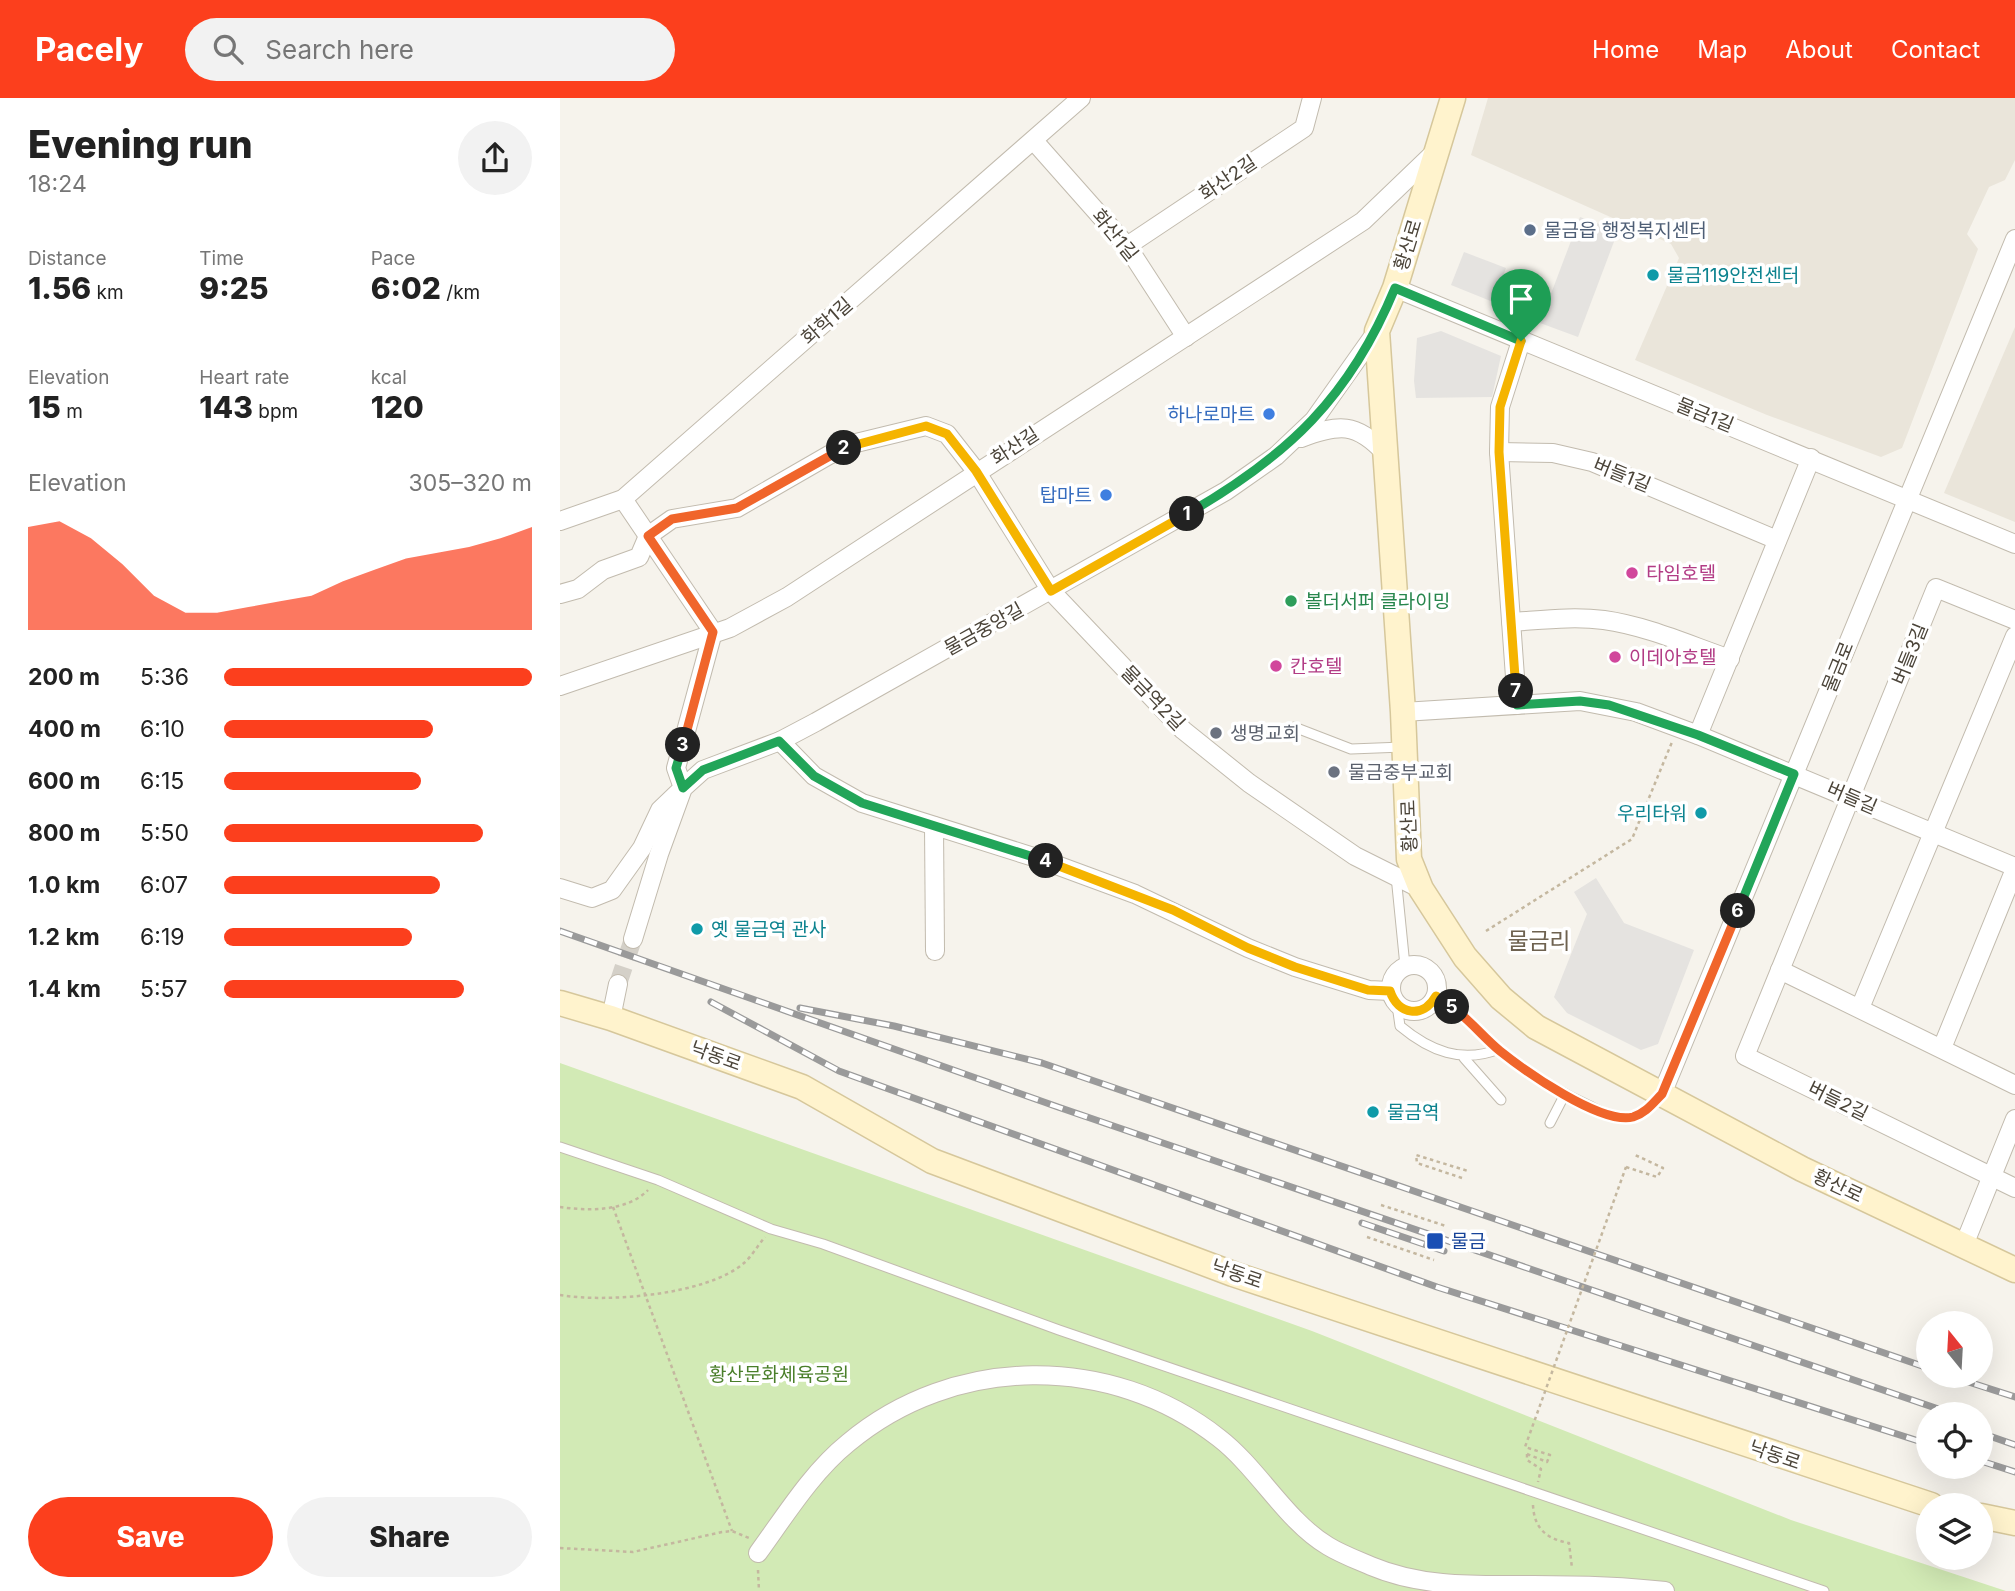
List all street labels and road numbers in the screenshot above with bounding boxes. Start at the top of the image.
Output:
street label: 화산2길 [1195,151,1261,205]
street label: 화산1길 [1087,204,1143,266]
street label: 황산로 [1389,217,1427,273]
street label: 화학1길 [797,293,857,349]
street label: 물금1길 [1673,393,1737,437]
street label: 화산길 [987,422,1043,470]
street label: 버들1길 [1590,453,1654,497]
street label: 물금중앙길 [940,598,1028,660]
street label: 버들3길 [1887,620,1933,688]
street label: 물금로 [1818,638,1858,696]
street label: 물금역2길 [1116,661,1190,735]
street label: 버들길 [1823,777,1881,819]
street label: 황산로 [1397,799,1421,853]
street label: 낙동로 [687,1036,745,1076]
street label: 버들2길 [1804,1077,1872,1125]
street label: 황산로 [1809,1164,1867,1208]
street label: 낙동로 [1208,1255,1266,1293]
street label: 낙동로 [1746,1436,1804,1474]

